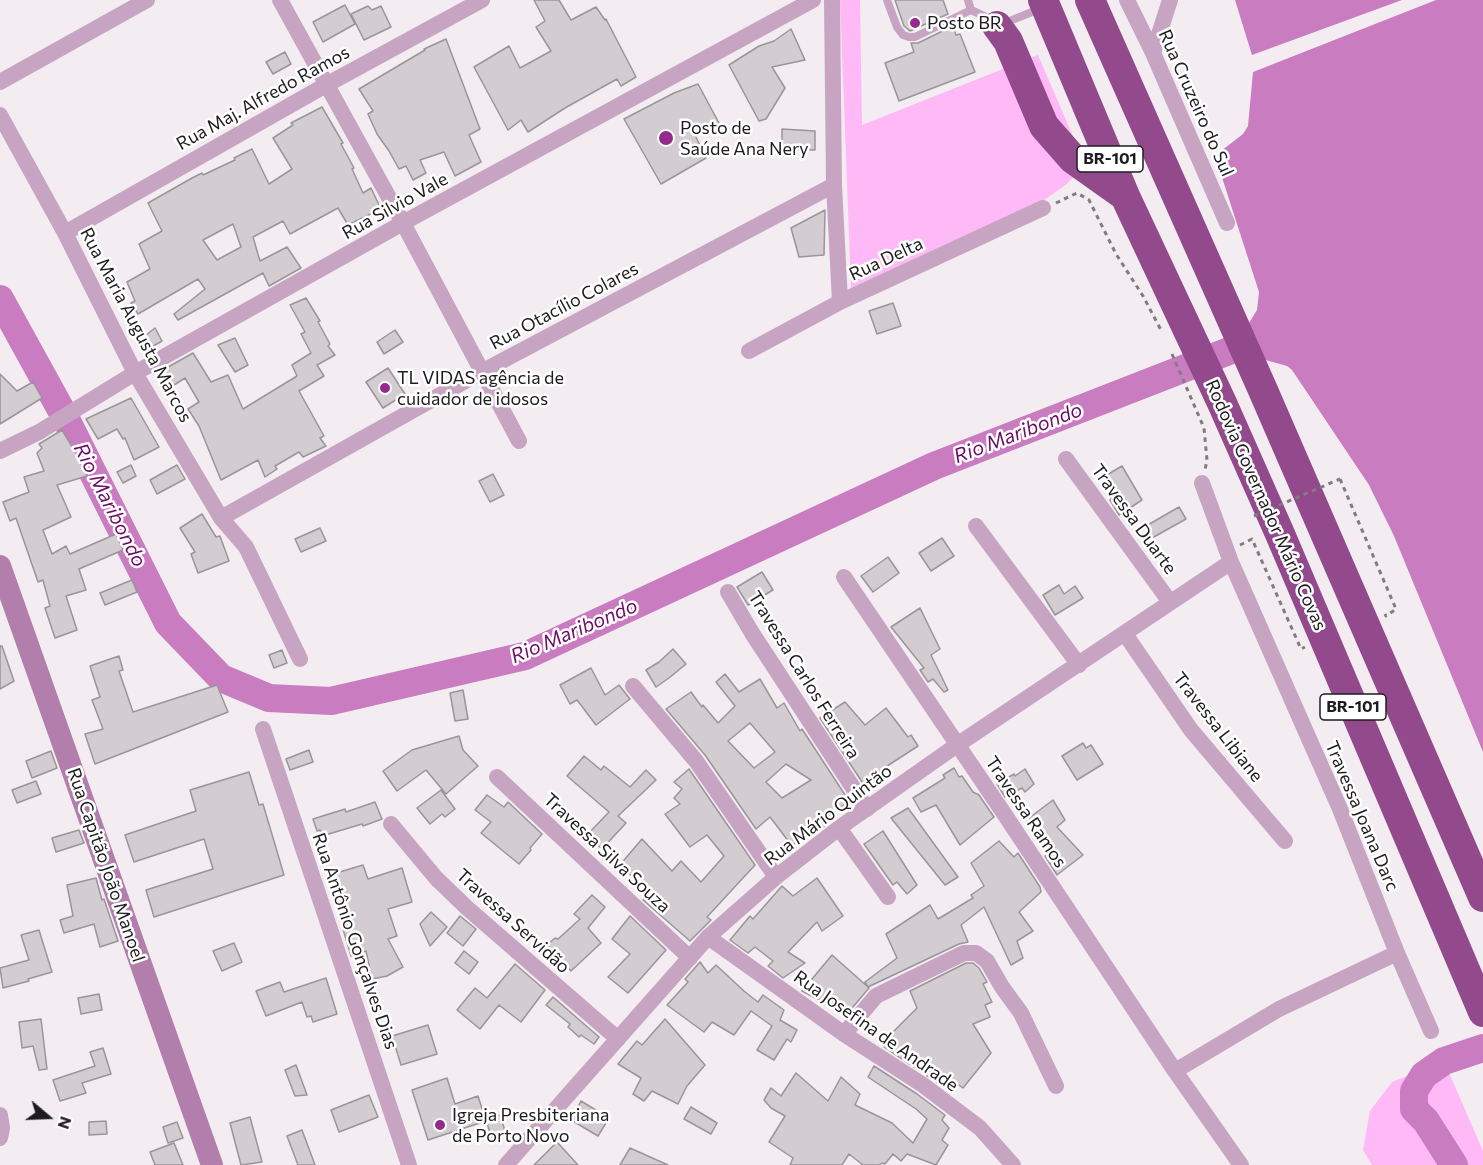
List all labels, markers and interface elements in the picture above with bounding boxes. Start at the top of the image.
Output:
place label: Posto BR [927,12,1002,34]
marker: Posto BR [908,16,922,30]
street label: Rua Cruzeiro do Sul [1154,26,1238,180]
street label: Rua Maj. Alfredo Ramos [173,41,353,155]
place label: Posto de Saúde Ana Nery [680,117,809,160]
marker: Posto de Saúde Ana Nery [657,129,675,147]
road number: BR-101 [1077,146,1143,172]
street label: Rua Silvio Vale [338,168,452,244]
street label: Rua Maria Augusta Marcos [75,224,197,426]
street label: Rua Delta [846,233,926,285]
street label: Rua Otacílio Colares [486,258,642,354]
place label: TL VIDAS agência de cuidador de idosos [397,367,564,410]
street label: Rodovia Governador Mário Covas [1201,376,1331,634]
marker: TL VIDAS agência de cuidador de idosos [378,381,392,395]
water label: Rio Maribondo [950,397,1086,469]
water label: Rio Maribondo [69,439,151,571]
street label: Travessa Duarte [1087,460,1181,578]
street label: Travessa Carlos Ferreira [744,587,864,763]
water label: Rio Maribondo [507,593,641,669]
street label: Travessa Libiane [1168,668,1268,786]
road number: BR-101 [1320,694,1386,720]
street label: Travessa Joana Darc [1321,738,1403,894]
street label: Travessa Ramos [981,752,1071,872]
street label: Rua Mário Quintão [760,760,896,870]
street label: Rua Capitão João Manoel [63,765,149,965]
street label: Travessa Silva Souza [539,789,675,917]
street label: Rua Antônio Gonçalves Dias [308,830,402,1052]
street label: Travessa Servidão [452,864,574,978]
street label: Rua Josefina de Andrade [790,966,962,1096]
north arrow [18,1087,78,1147]
place label: Igreja Presbiteriana de Porto Novo [452,1104,609,1146]
text: N [55,1114,76,1132]
marker: Igreja Presbiteriana de Porto Novo [433,1118,447,1132]

